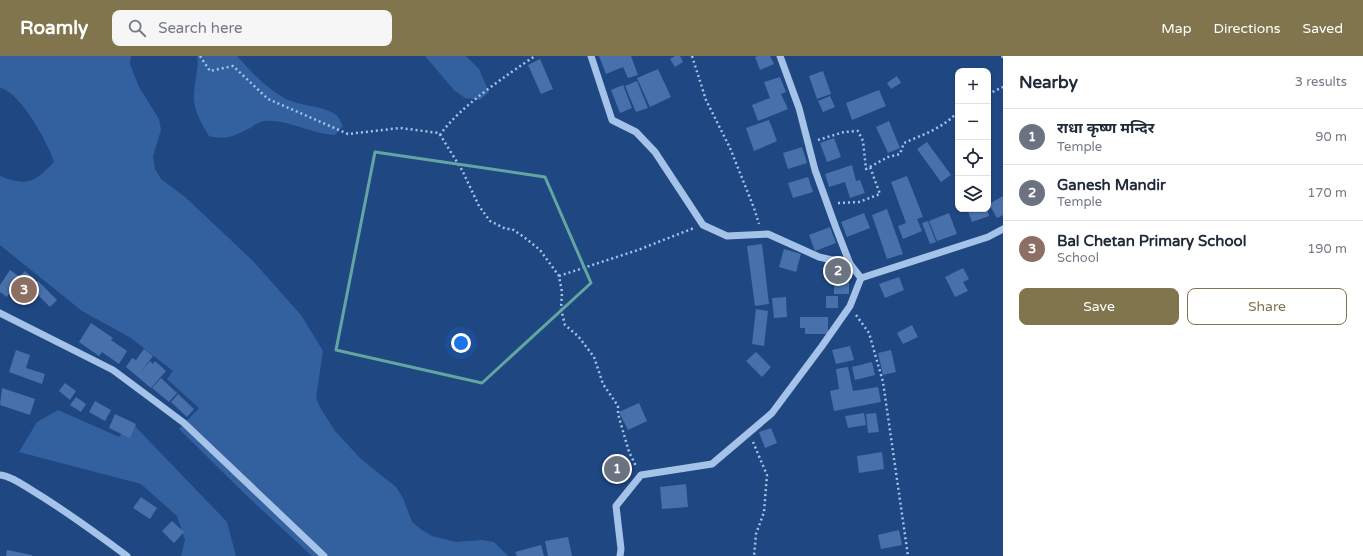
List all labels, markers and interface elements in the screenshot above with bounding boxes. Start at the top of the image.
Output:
search box [112,10,392,46]
text: Roamly [20,17,88,39]
icon: search [126,17,148,39]
text: Search here [158,19,243,37]
text: Map [1161,20,1192,37]
text: Directions [1214,20,1281,37]
text: Saved [1303,20,1343,37]
map controls [955,68,991,212]
button: + [955,68,991,104]
text: Nearby [1019,72,1078,93]
text: 3 results [1295,74,1347,90]
button: − [955,104,991,140]
text: राधा कृष्ण मन्दिर [1057,119,1154,137]
text: 1 [1028,129,1036,145]
text: 90 m [1315,129,1347,145]
text: Temple [1057,139,1102,155]
button: locate [955,140,991,176]
button: layers [955,176,991,212]
text: Ganesh Mandir [1057,176,1166,194]
text: 2 [1028,185,1036,201]
text: 170 m [1307,185,1347,201]
text: Temple [1057,194,1102,210]
text: Bal Chetan Primary School [1057,232,1246,250]
text: 3 [1028,241,1036,257]
text: 190 m [1307,241,1347,257]
text: School [1057,250,1099,266]
pin: 2 [825,256,851,286]
pin: 3 [11,275,37,305]
button: Save [1019,288,1179,325]
button: Share [1187,288,1347,325]
your location [451,333,471,353]
pin: 1 [604,454,630,484]

